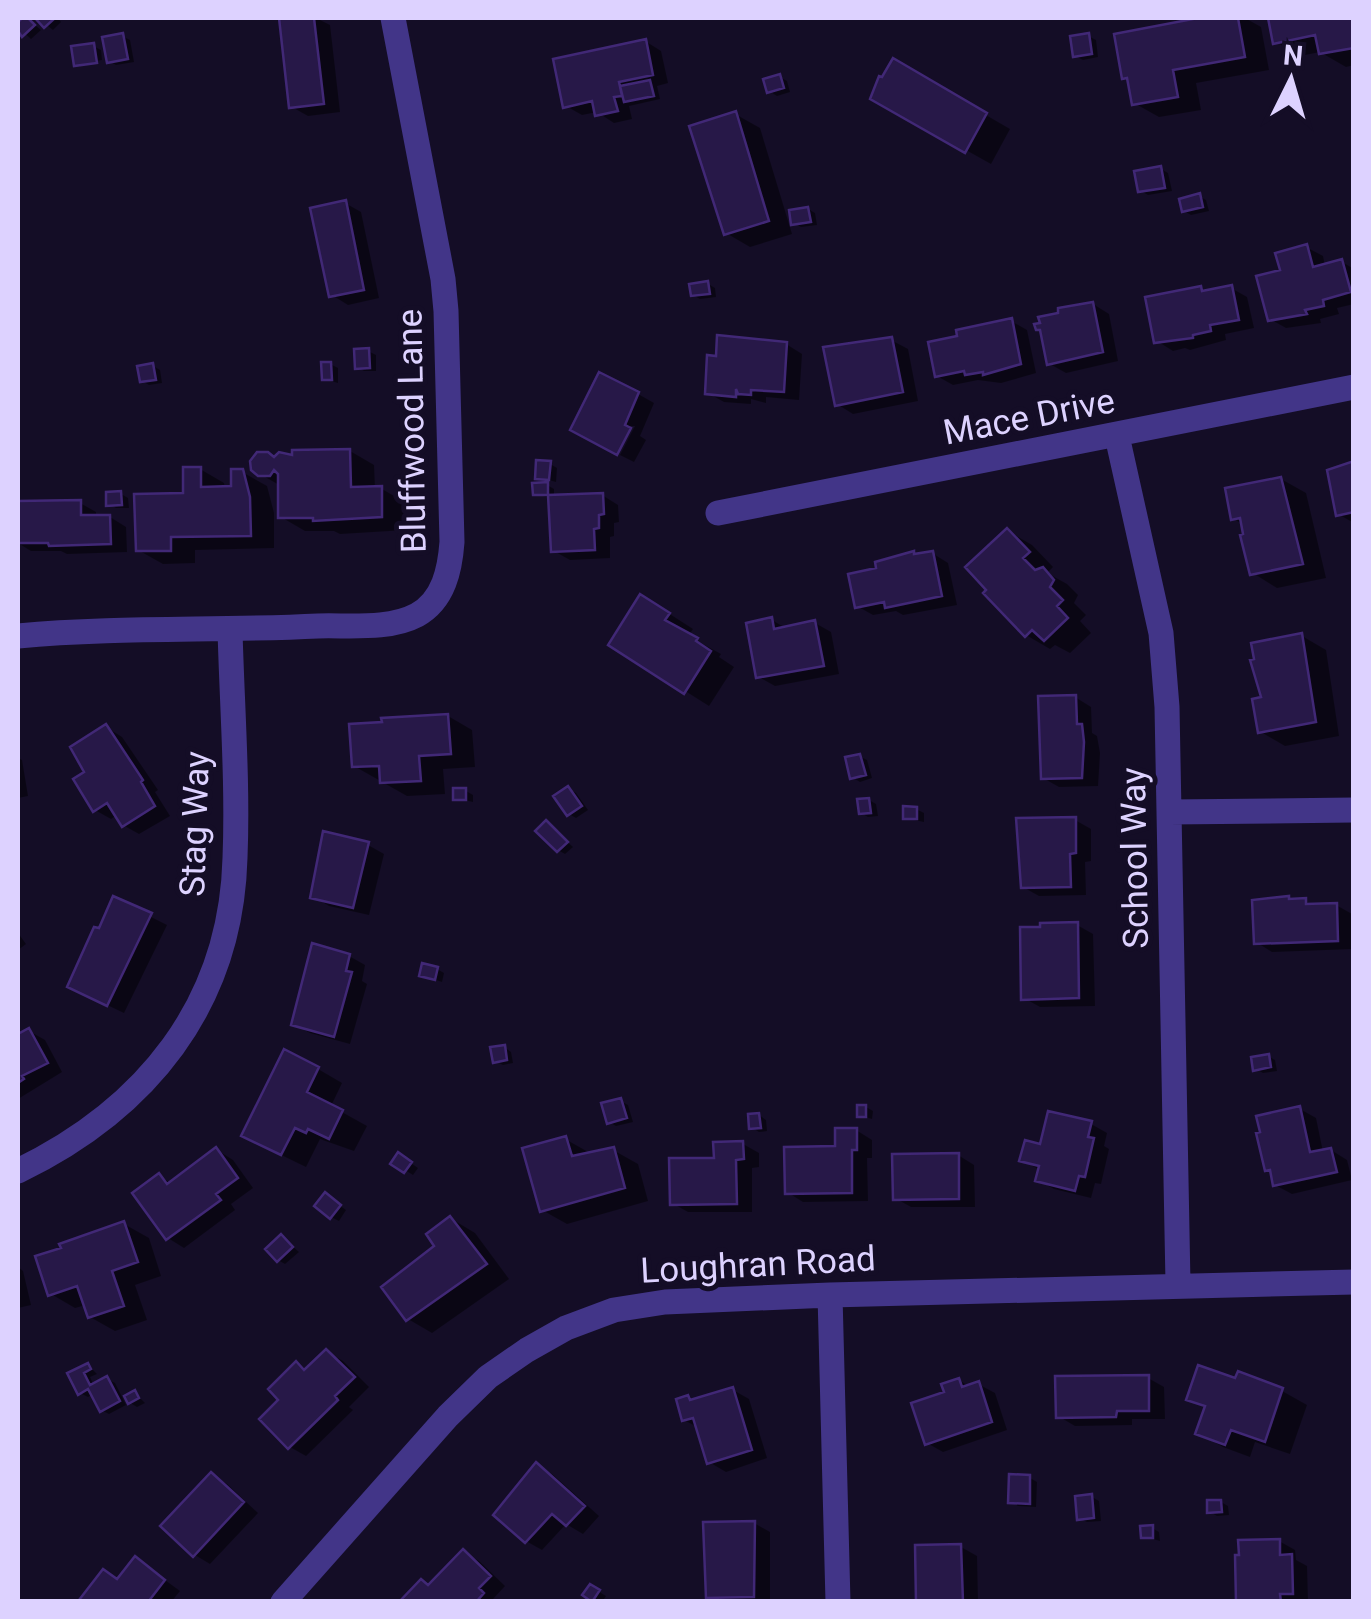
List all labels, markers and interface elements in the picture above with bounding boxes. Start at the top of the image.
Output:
north arrow [1241,30,1341,130]
text: N [1282,38,1304,73]
street label: Bluffwood Lane [389,308,435,554]
street label: Mace Drive [940,380,1118,454]
street label: Stag Way [172,750,218,897]
street label: School Way [1113,767,1157,949]
street label: Loughran Road [639,1238,877,1292]

